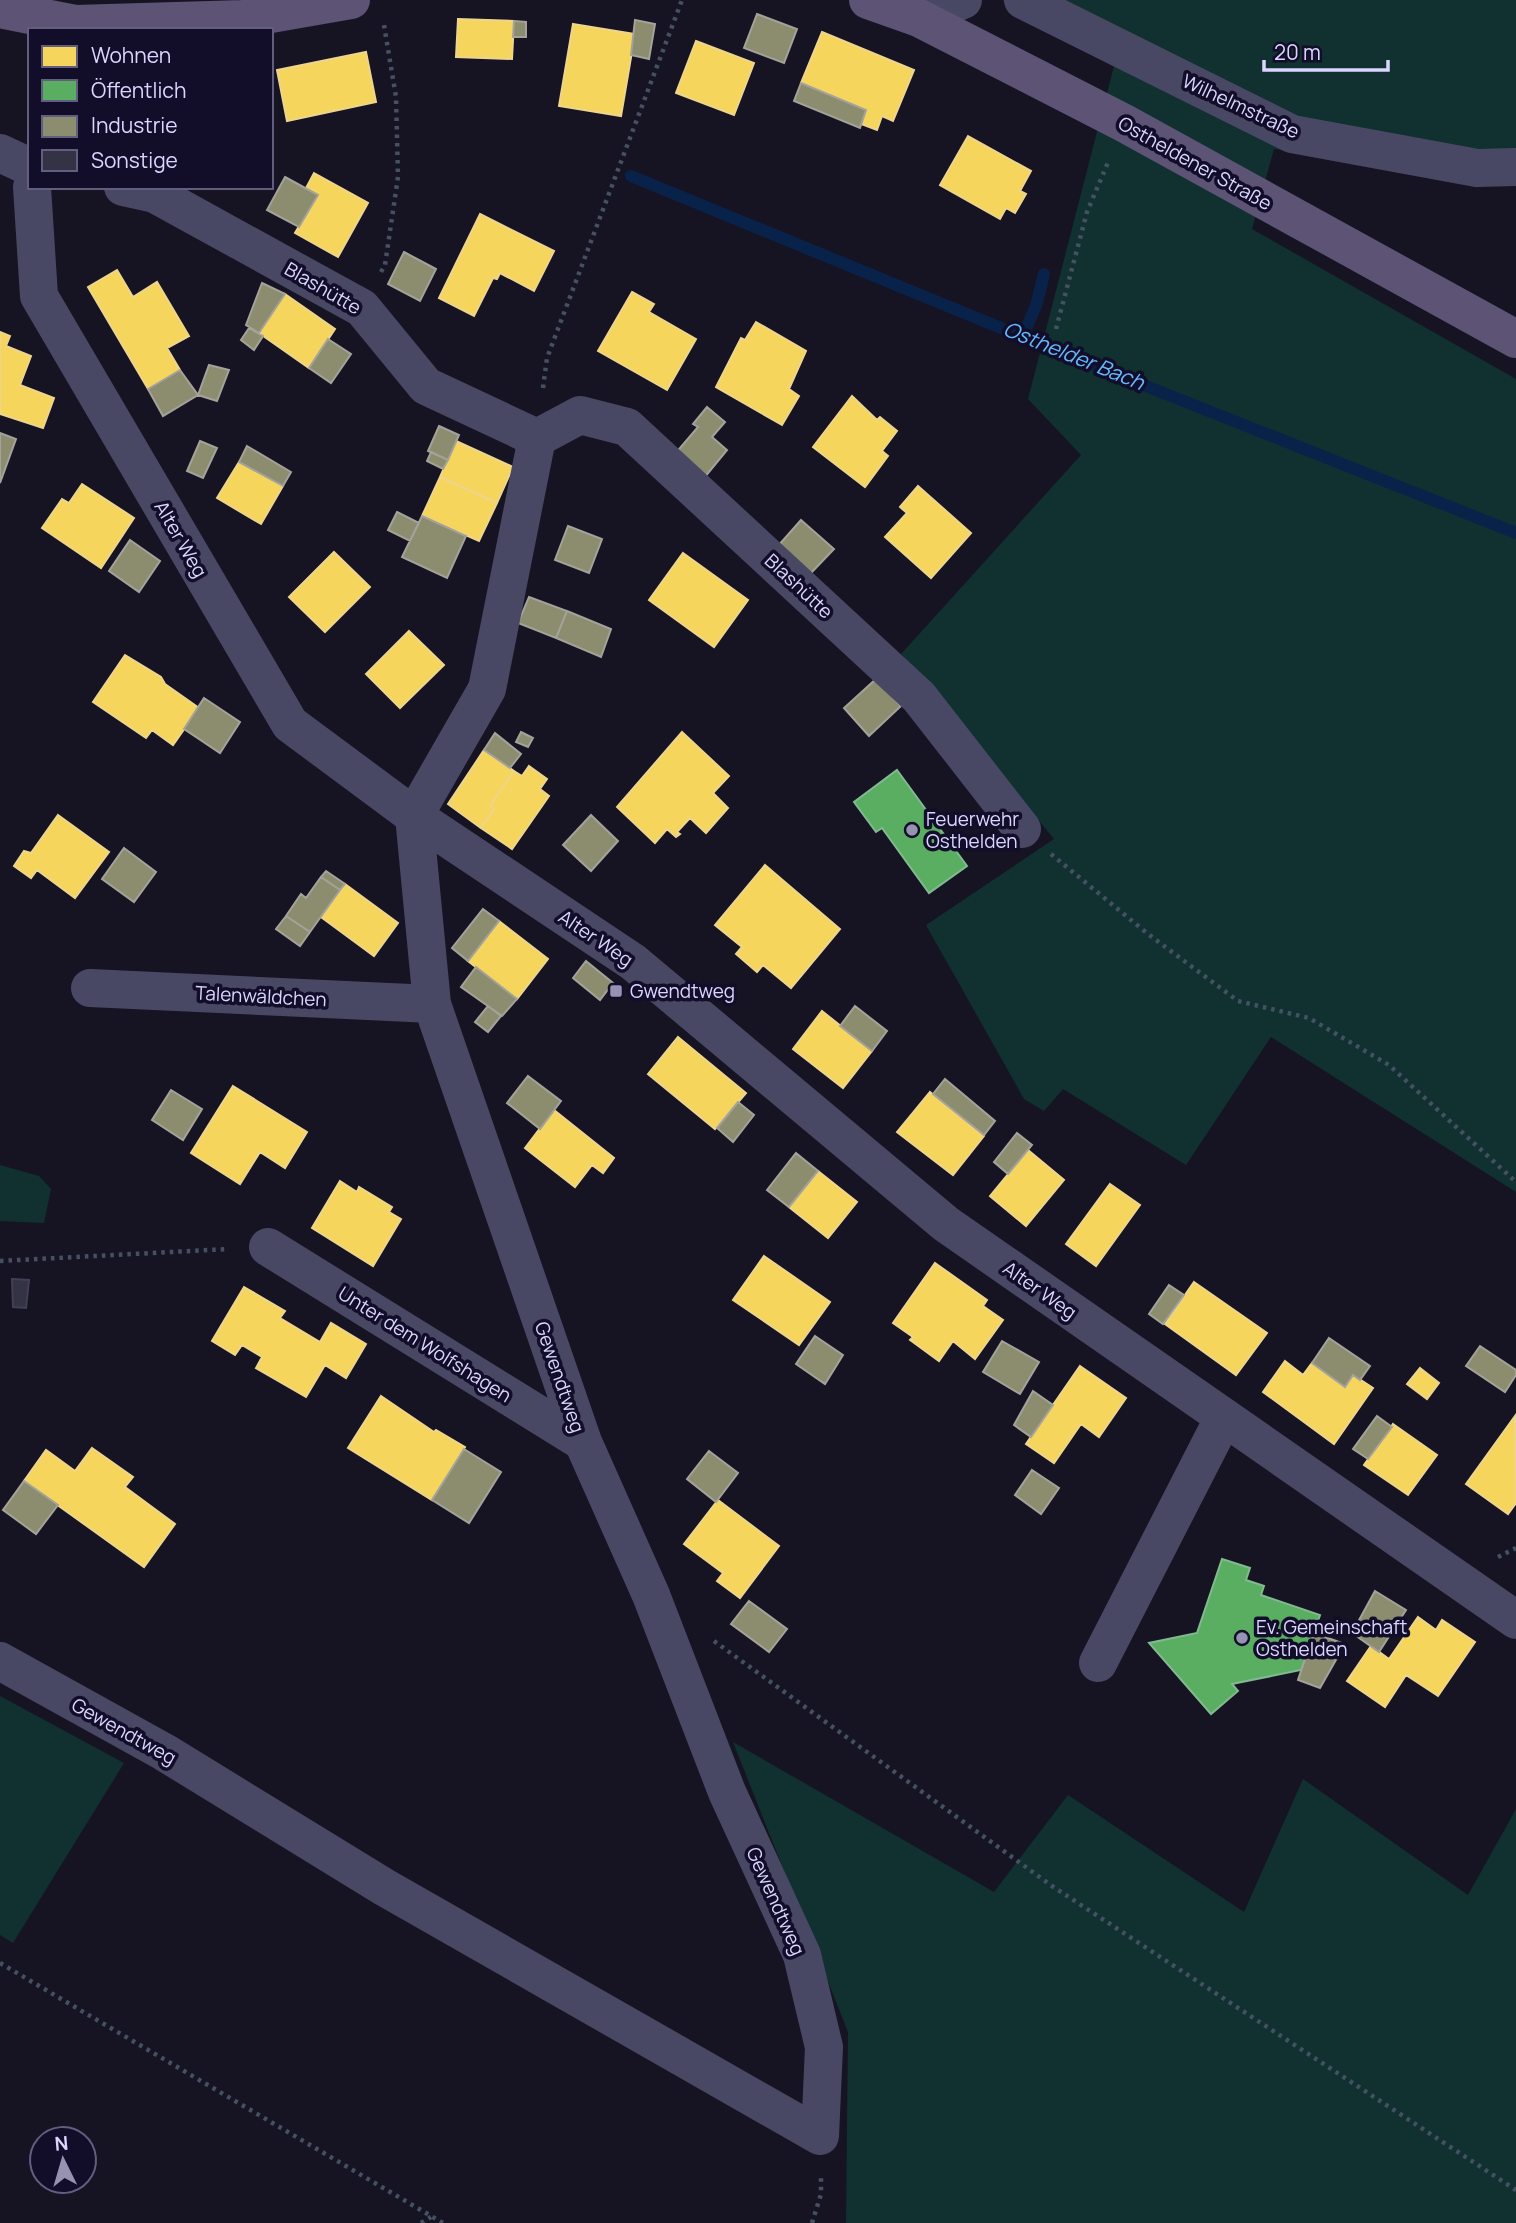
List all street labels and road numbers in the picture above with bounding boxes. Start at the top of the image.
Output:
street label: Wilhelmstraße [1178,68,1304,144]
street label: Ostheldener Straße [1113,110,1277,216]
street label: Blashütte [280,256,366,320]
street label: Alter Weg [149,496,213,582]
street label: Blashütte [759,548,839,624]
street label: Alter Weg [554,904,638,972]
street label: Talenwäldchen [195,980,327,1012]
street label: Alter Weg [998,1255,1082,1325]
street label: Unter dem Wolfshagen [333,1280,517,1408]
street label: Gewendtweg [529,1318,591,1436]
street label: Gewendtweg [67,1692,181,1770]
street label: Gewendtweg [741,1843,811,1959]

